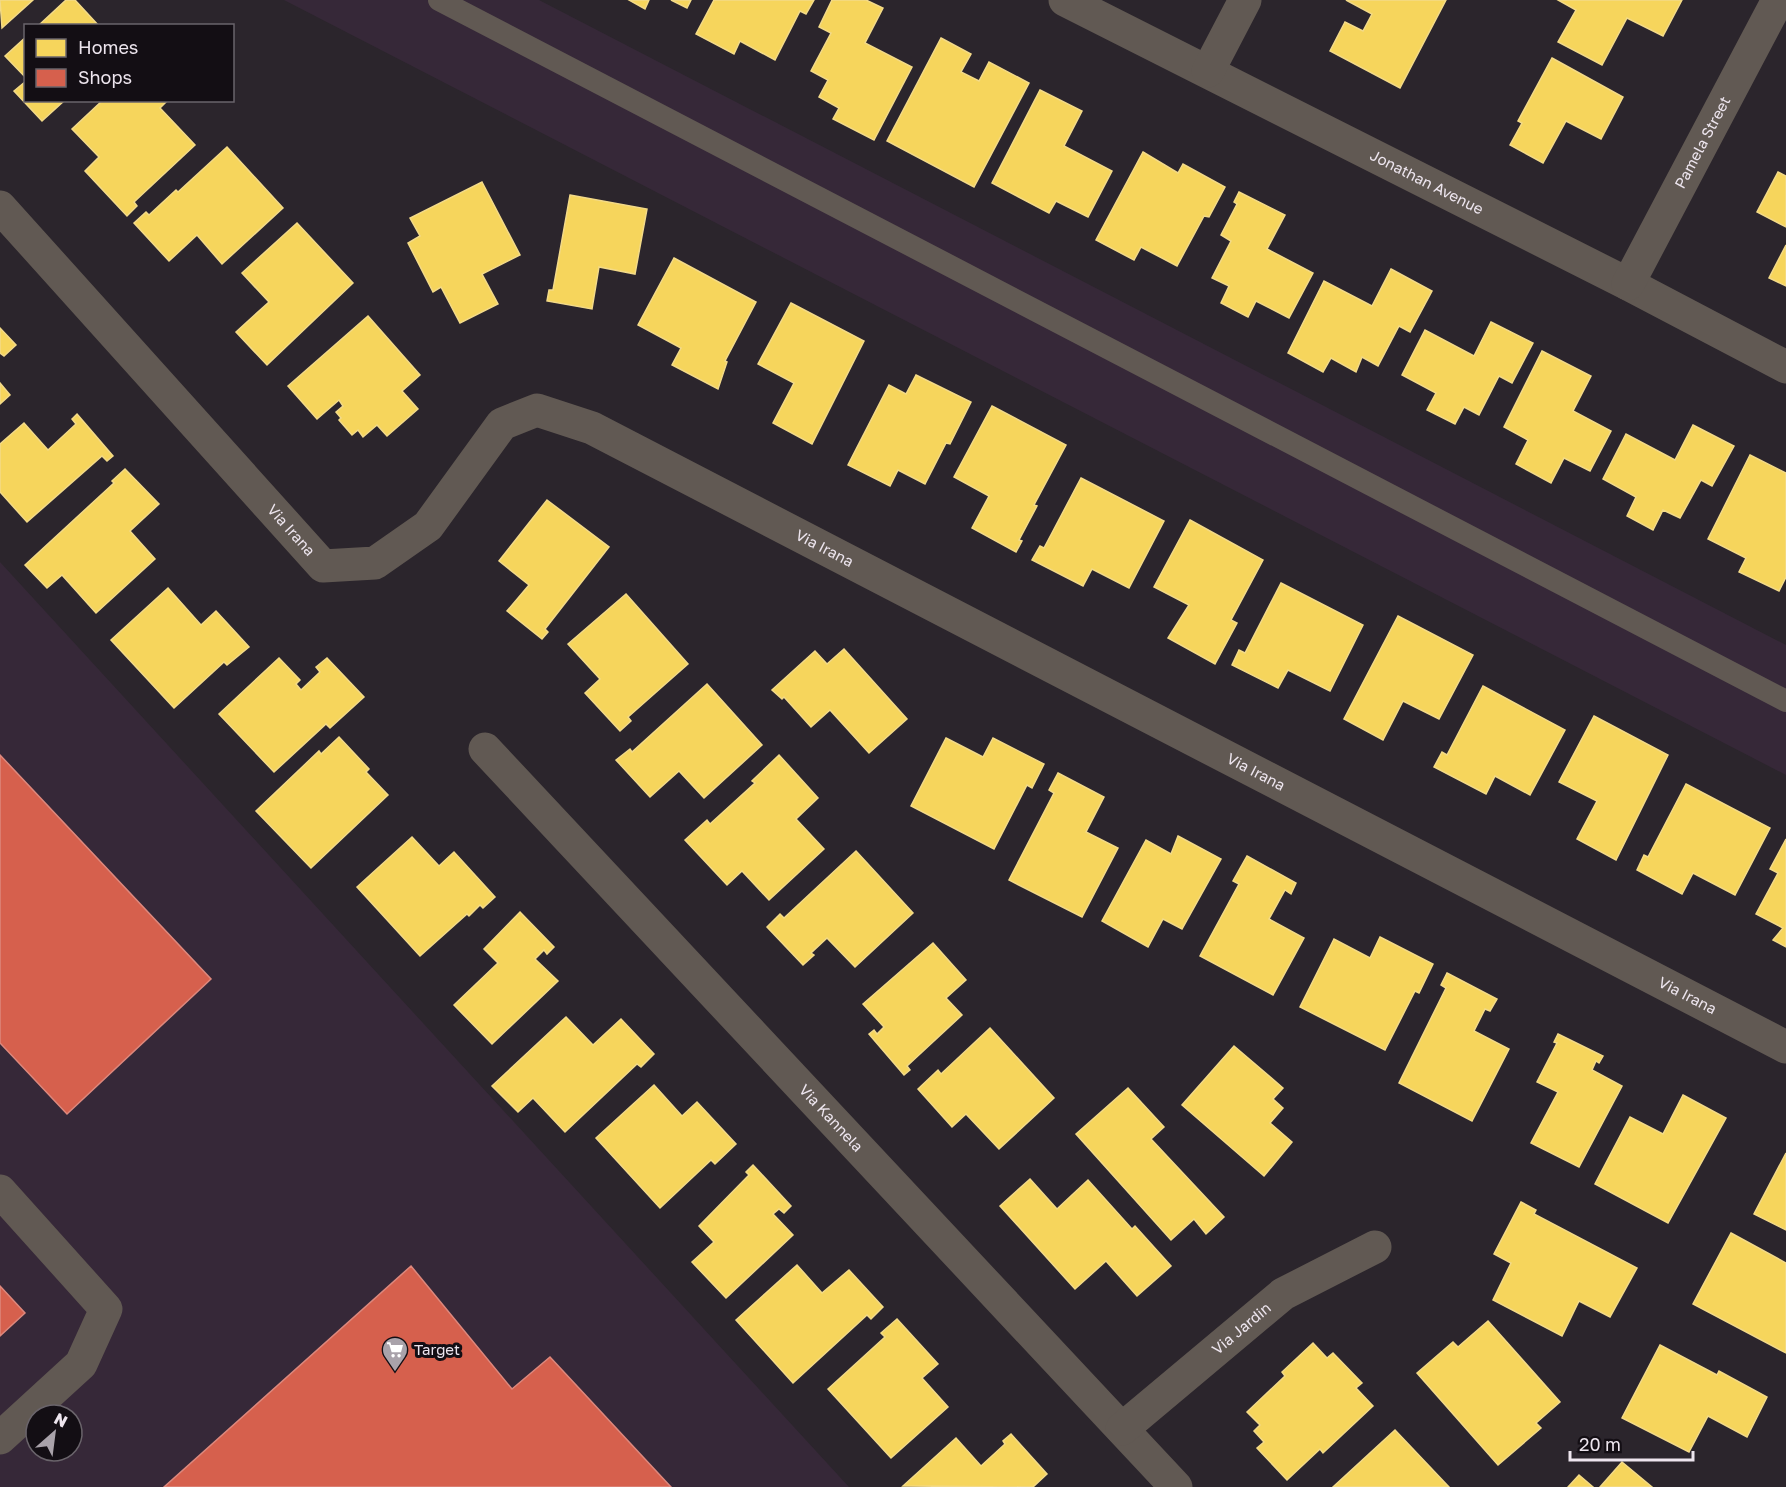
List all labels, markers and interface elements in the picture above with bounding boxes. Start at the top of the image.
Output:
legend [24,24,234,102]
text: Homes [78,36,138,58]
text: Shops [78,66,132,88]
street label: Pamela Street [1670,93,1734,191]
street label: Jonathan Avenue [1367,145,1487,218]
street label: Via Irana [264,500,319,559]
street label: Via Irana [793,525,857,570]
street label: Via Irana [1224,749,1288,794]
street label: Via Irana [1656,972,1720,1017]
street label: Via Kannela [796,1080,867,1155]
street label: Via Jardin [1208,1298,1274,1358]
supermarket icon: Target [380,1335,410,1373]
place label: Target [414,1340,460,1358]
north arrow [24,1403,84,1463]
text: N [51,1408,71,1431]
scale bar [1570,1424,1693,1462]
text: 20 m [1579,1433,1621,1455]

